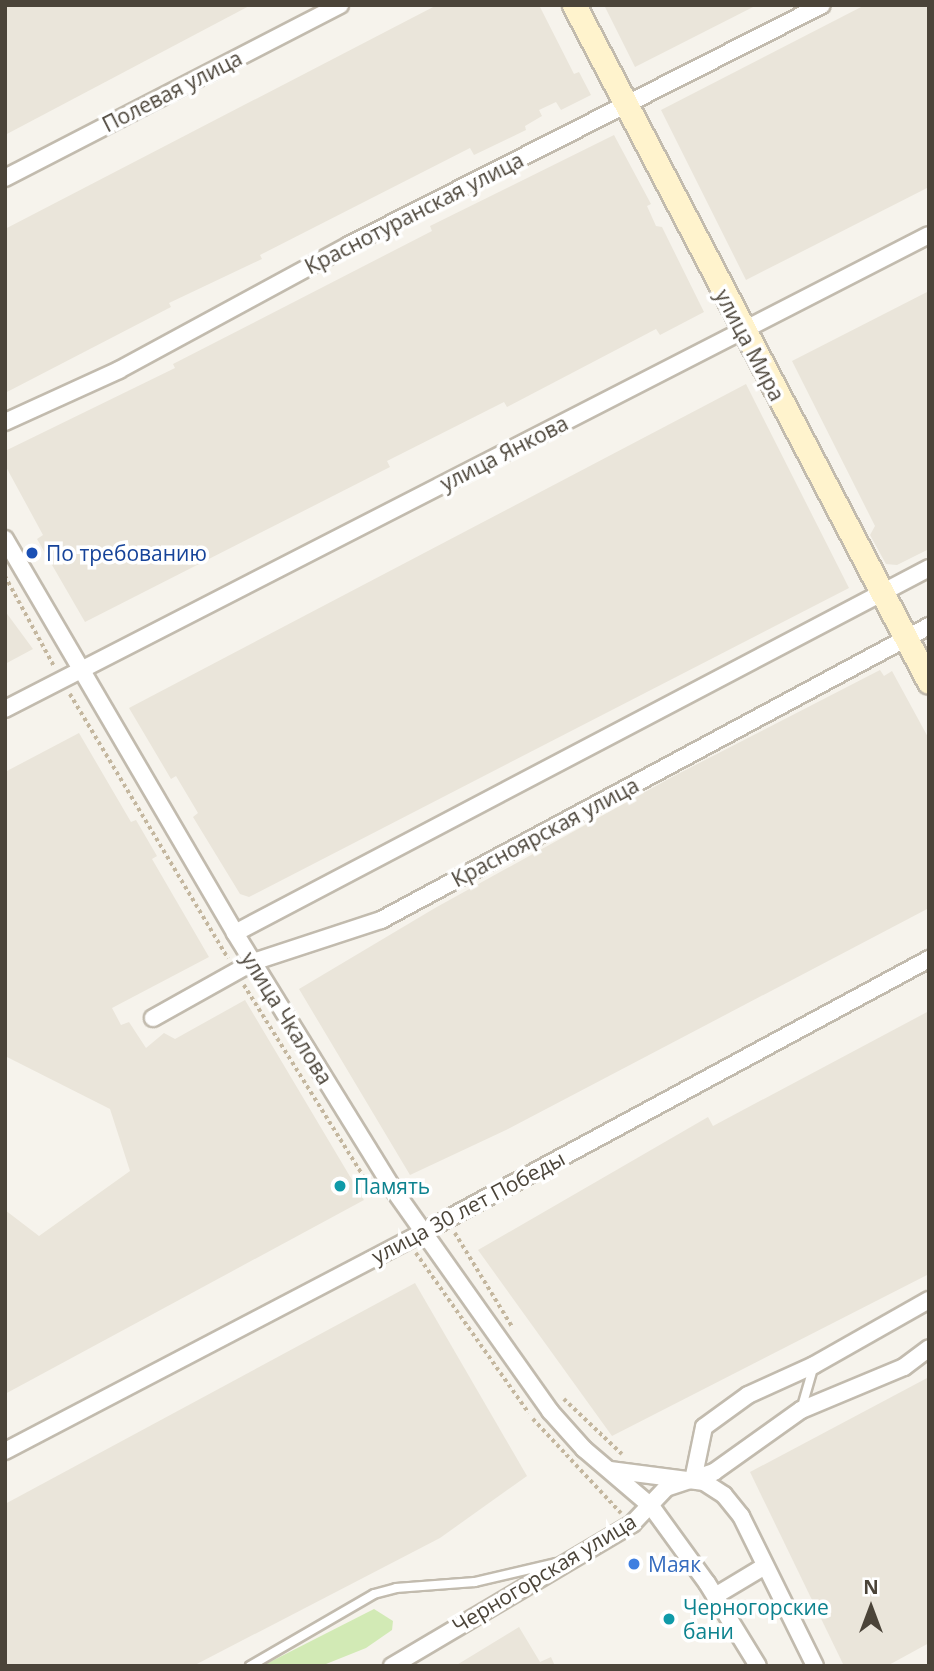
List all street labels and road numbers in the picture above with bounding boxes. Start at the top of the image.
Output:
street label: Полевая улица [98,45,246,137]
street label: Краснотуранская улица [301,147,527,279]
street label: улица Мира [710,285,790,405]
street label: улица Янкова [436,410,572,496]
street label: Красноярская улица [447,772,643,892]
street label: улица Чкалова [236,947,338,1089]
street label: улица 30 лет Победы [367,1145,569,1269]
street label: Черногорская улица [447,1508,641,1638]

